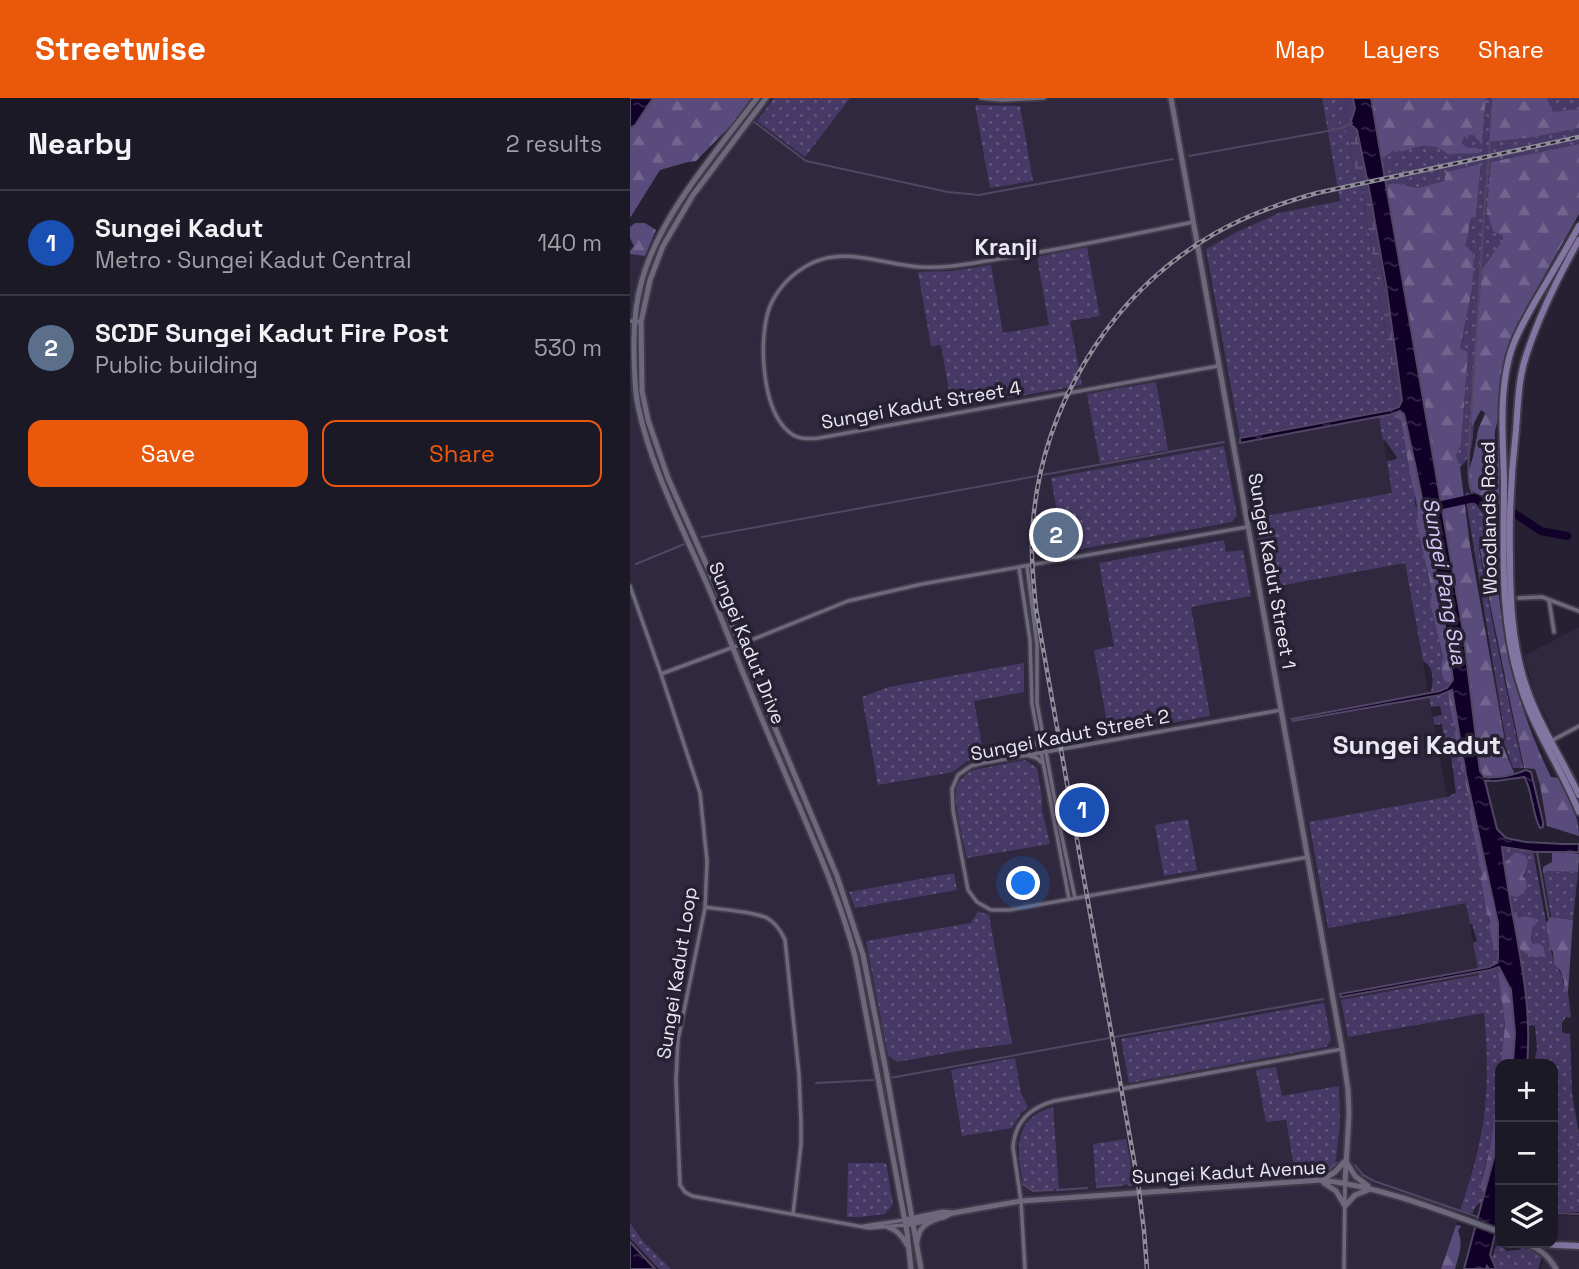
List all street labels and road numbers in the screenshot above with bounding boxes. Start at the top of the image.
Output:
street label: Sungei Kadut Street 4 [819,375,1023,435]
street label: Woodlands Road [1475,441,1503,595]
street label: Sungei Kadut Street 1 [1242,471,1302,671]
street label: Sungei Kadut Drive [703,558,791,728]
street label: Sungei Kadut Street 2 [968,703,1172,767]
street label: Sungei Kadut Loop [651,885,703,1061]
street label: Sungei Kadut Avenue [1131,1154,1327,1190]

